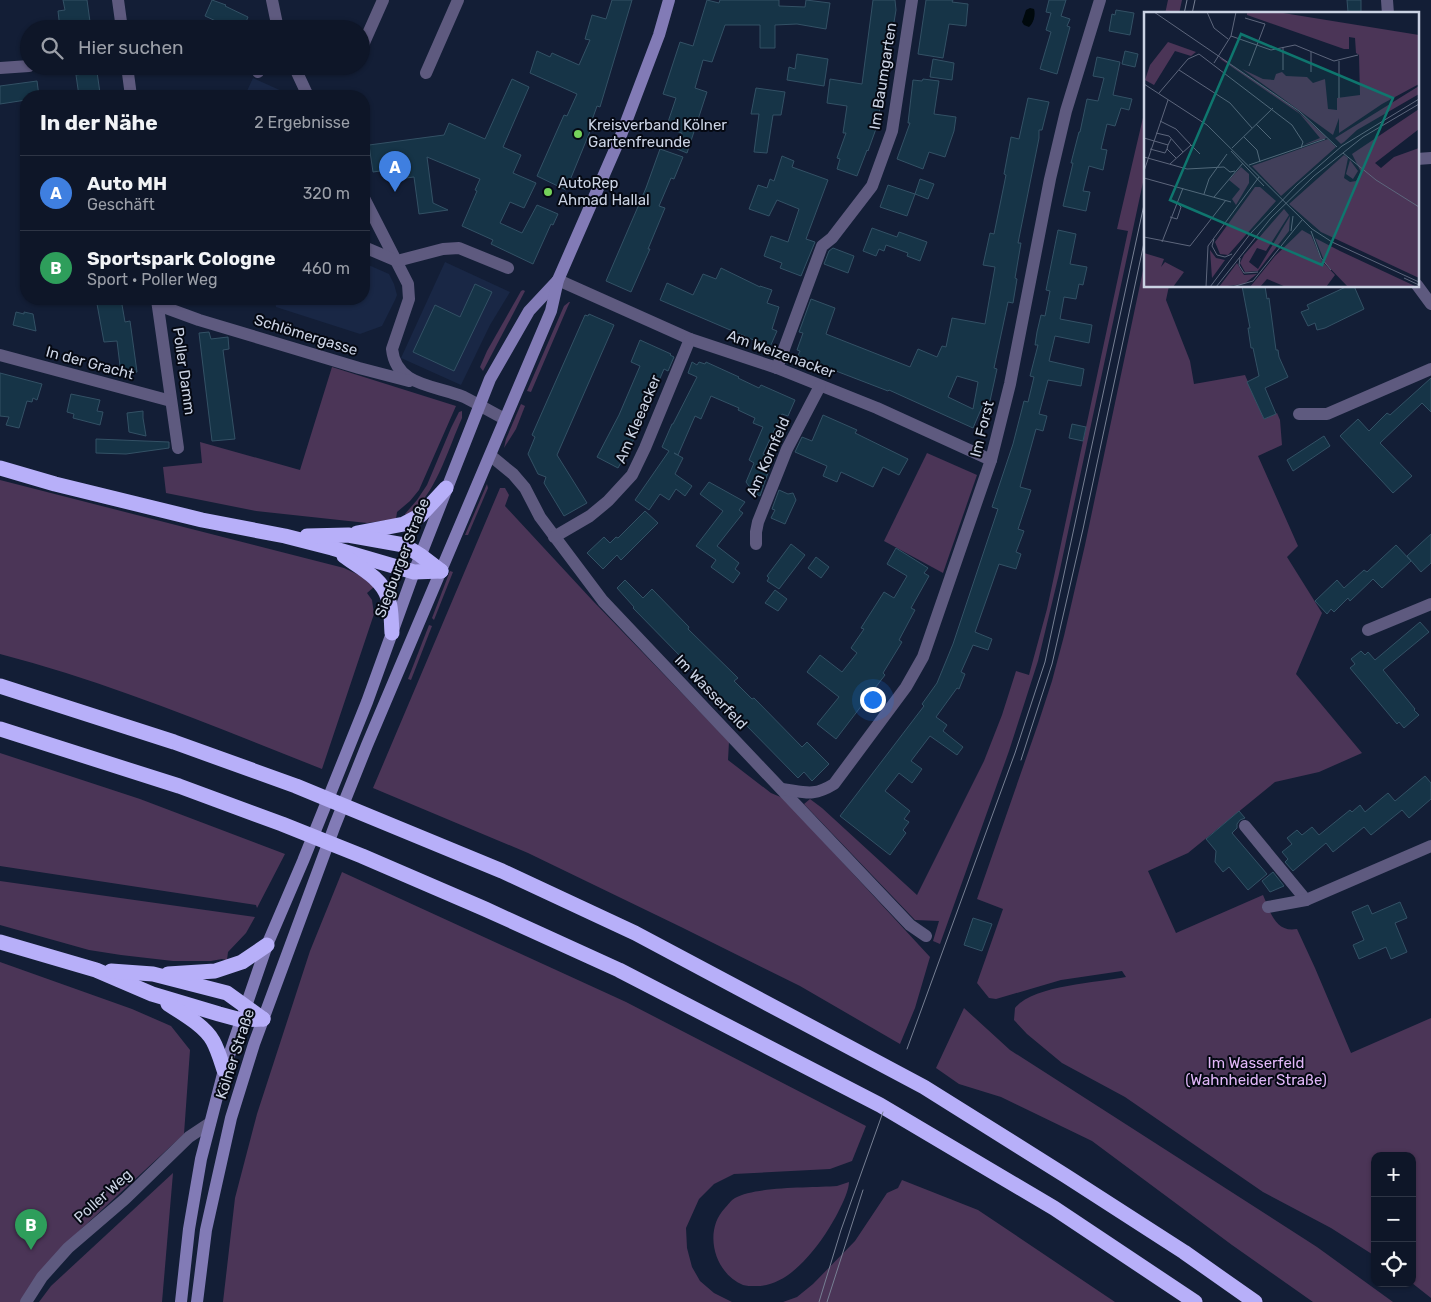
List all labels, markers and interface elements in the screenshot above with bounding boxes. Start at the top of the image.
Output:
inset map [1144,12,1418,288]
search box [20,20,370,75]
street label: Im Baumgarten [866,21,900,131]
icon: search [38,34,66,62]
text: Hier suchen [78,36,184,59]
text: In der Nähe [40,110,158,135]
text: 2 Ergebnisse [254,113,350,132]
place label: Kreisverband Kölner Gartenfreunde [588,116,727,151]
marker: Kreisverband Kölner Gartenfreunde [572,128,584,140]
pin: A [379,151,411,192]
text: Auto MH [87,172,167,195]
place label: AutoRep Ahmad Hallal [558,174,650,209]
text: A [50,184,62,203]
text: 320 m [303,184,350,203]
marker: AutoRep Ahmad Hallal [542,186,554,198]
text: Geschäft [87,195,155,214]
text: Sportspark Cologne [87,247,276,270]
text: B [50,259,62,278]
text: 460 m [302,259,350,278]
text: Sport · Poller Weg [87,270,218,289]
street label: Schlömergasse [252,311,360,359]
street label: Poller Damm [169,326,199,416]
street label: Am Weizenacker [725,326,838,382]
street label: In der Gracht [44,343,136,383]
street label: Am Kleeacker [611,372,665,466]
street label: Im Forst [966,399,998,459]
street label: Am Kornfeld [742,414,794,500]
street label: Siegburger Straße [371,496,433,620]
street label: Im Wasserfeld [671,651,751,733]
your location [860,687,886,713]
street label: Kölner Straße [212,1007,258,1101]
park label: Im Wasserfeld (Wahnheider Straße) [1185,1054,1327,1089]
map controls [1371,1152,1416,1287]
button: + [1371,1152,1416,1197]
street label: Poller Weg [70,1165,136,1227]
button: − [1371,1197,1416,1242]
pin: B [15,1209,47,1250]
button: locate [1371,1242,1416,1287]

